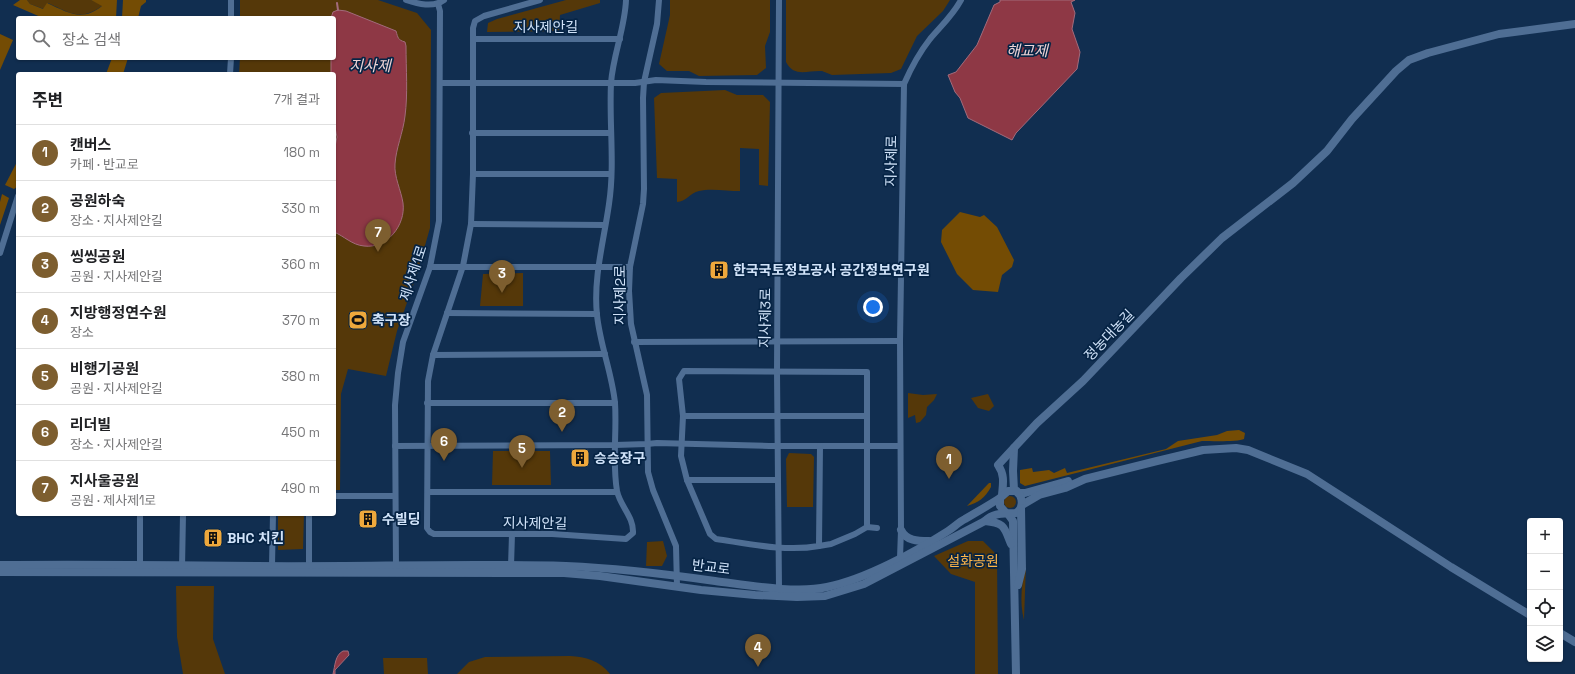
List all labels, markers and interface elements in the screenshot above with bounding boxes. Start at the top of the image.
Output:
search box [16,16,336,60]
street label: 지사제안길 [514,18,578,36]
icon: search [30,27,52,49]
text: 장소 검색 [62,30,121,49]
water label: 해교제 [1006,41,1050,60]
water label: 지사제 [349,56,393,75]
text: 주변 [32,89,63,111]
text: 7개 결과 [273,91,320,108]
text: 캔버스 [70,135,111,154]
street label: 지사제로 [882,135,900,187]
text: 1 [42,144,48,161]
text: 180 m [284,144,320,161]
text: 카페 · 반교로 [70,156,139,173]
text: 공원하숙 [70,191,125,210]
text: 2 [41,200,49,217]
text: 330 m [281,200,320,217]
text: 장소 · 지사제안길 [70,212,163,229]
pin: 7 [365,219,391,252]
street label: 제사제1로 [396,243,430,303]
text: 씽씽공원 [70,247,125,266]
text: 3 [41,256,49,273]
text: 360 m [281,256,320,273]
building icon: 한국국토정보공사 공간정보연구원 [708,259,730,281]
pin: 3 [489,260,515,293]
place label: 한국국토정보공사 공간정보연구원 [733,261,930,279]
street label: 지사제2로 [611,265,629,325]
text: 공원 · 지사제안길 [70,268,163,285]
street label: 지사제3로 [755,288,775,348]
your location [863,297,883,317]
text: 지방행정연수원 [70,303,167,322]
street label: 정농대농길 [1080,306,1138,364]
sports icon: 축구장 [347,309,369,331]
place label: 축구장 [372,311,411,329]
text: 4 [41,312,49,329]
text: 370 m [282,312,320,329]
text: 장소 [70,324,94,341]
text: 비행기공원 [70,359,139,378]
text: 5 [41,368,49,385]
text: 380 m [281,368,320,385]
text: 공원 · 지사제안길 [70,380,163,397]
pin: 2 [549,399,575,432]
text: 리더빌 [70,415,111,434]
text: 6 [41,424,49,441]
text: 450 m [281,424,320,441]
pin: 6 [431,428,457,461]
pin: 5 [509,435,535,468]
text: 장소 · 지사제안길 [70,436,163,453]
pin: 1 [936,446,962,479]
building icon: 승승장구 [569,447,591,469]
place label: 승승장구 [594,449,646,467]
text: 지사울공원 [70,471,139,490]
text: 7 [41,480,49,497]
text: 490 m [281,480,320,497]
text: 공원 · 제사제1로 [70,492,156,509]
building icon: 수빌딩 [357,508,379,530]
place label: 수빌딩 [382,510,421,528]
street label: 지사제안길 [503,513,567,533]
map controls [1527,518,1563,662]
button: + [1527,518,1563,554]
building icon: BHC 치킨 [202,527,224,549]
place label: BHC 치킨 [227,529,284,547]
park label: 설화공원 [947,552,999,570]
button: − [1527,554,1563,590]
street label: 반교로 [691,556,731,578]
button: locate [1527,590,1563,626]
button: layers [1527,626,1563,662]
pin: 4 [745,634,771,667]

